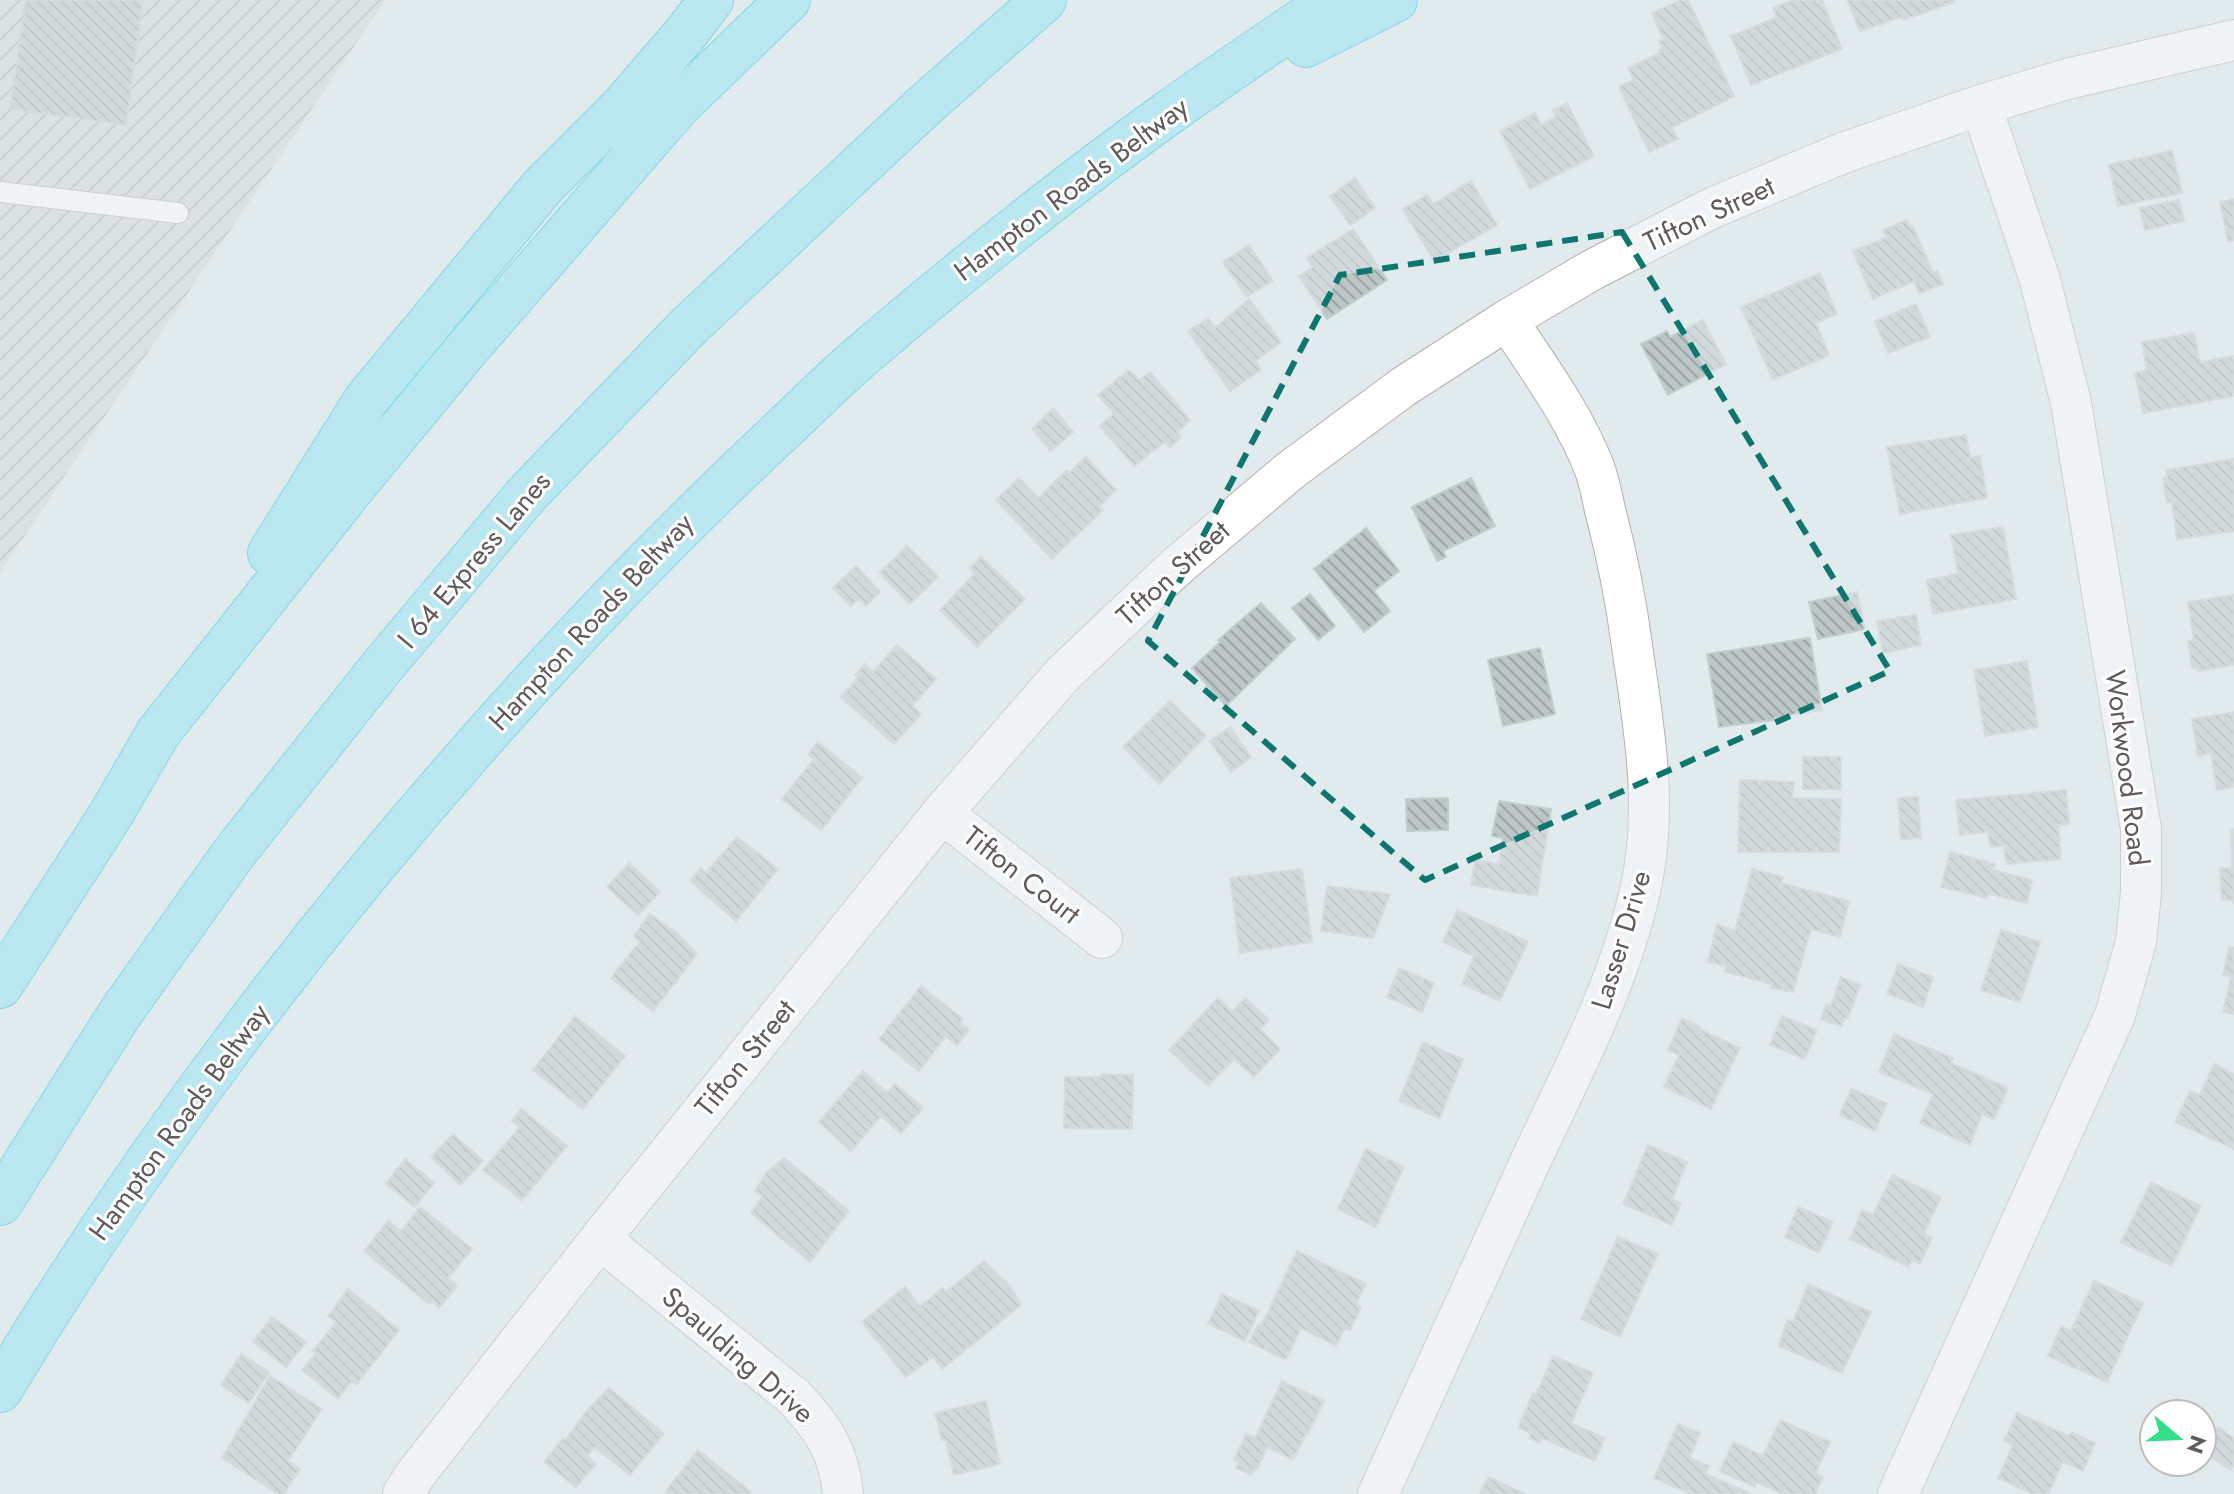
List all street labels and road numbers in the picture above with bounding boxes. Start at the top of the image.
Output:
street label: Hampton Roads Beltway [945,87,1197,291]
street label: Tifton Street [1637,166,1781,262]
street label: I 64 Express Lanes [387,462,561,658]
street label: Hampton Roads Beltway [479,504,703,740]
street label: Tifton Street [1107,511,1239,635]
street label: Workwood Road [2095,668,2159,868]
street label: Tifton Court [955,816,1090,934]
street label: Lasser Drive [1580,865,1662,1015]
street label: Tifton Street [685,990,805,1125]
street label: Hampton Roads Beltway [79,994,280,1249]
street label: Spaulding Drive [653,1277,823,1433]

